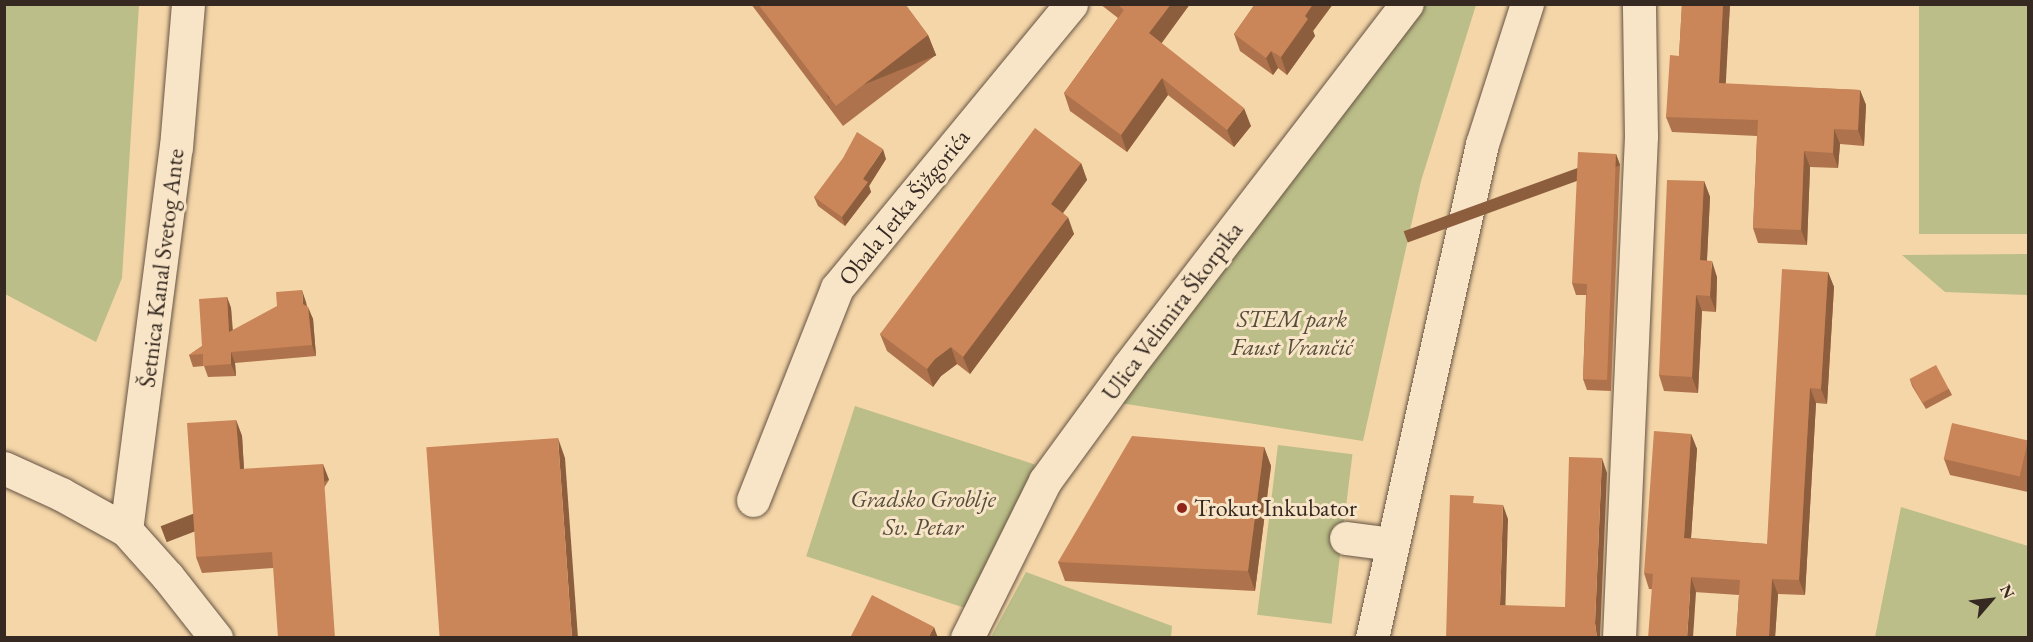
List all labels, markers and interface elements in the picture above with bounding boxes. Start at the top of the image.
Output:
street label: Obala Jerka Šižgorića [832,123,976,291]
street label: Šetnica Kanal Svetog Ante [132,147,190,389]
street label: Ulica Velimira Škorpika [1095,216,1249,406]
park label: STEM park Faust Vrančić [1231,305,1353,361]
park label: Gradsko Groblje Sv. Petar [850,485,996,541]
place label: Trokut Inkubator [1194,494,1357,522]
marker: Trokut Inkubator [1175,501,1189,515]
north arrow [1961,570,2021,630]
text: N [1995,581,2020,602]

